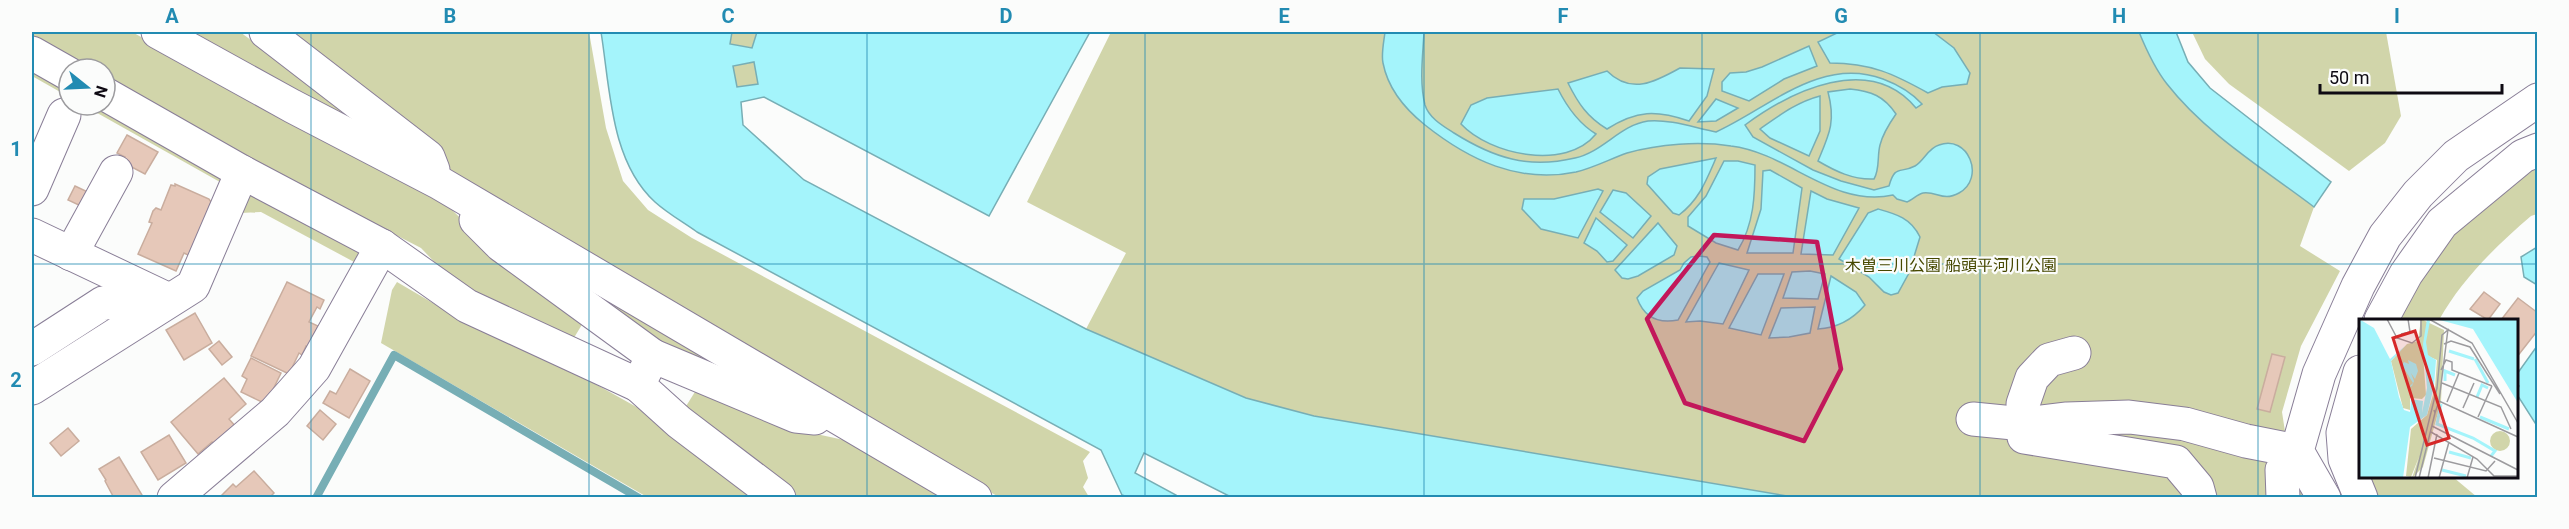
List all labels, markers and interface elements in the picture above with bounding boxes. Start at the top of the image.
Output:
text: A [165,4,179,28]
text: B [444,4,456,28]
text: C [721,4,735,28]
text: D [1000,4,1013,28]
text: E [1278,4,1290,28]
text: F [1558,4,1569,28]
text: G [1834,4,1848,28]
text: H [2112,4,2126,28]
text: I [2394,4,2400,28]
north arrow [57,57,117,117]
scale bar [2320,57,2502,95]
text: 50 m [2329,67,2369,88]
text: N [90,83,112,100]
text: 1 [10,137,22,161]
park label: 木曽三川公園 船頭平河川公園 [1845,256,2057,275]
inset map [2359,319,2518,478]
text: 2 [10,368,22,392]

